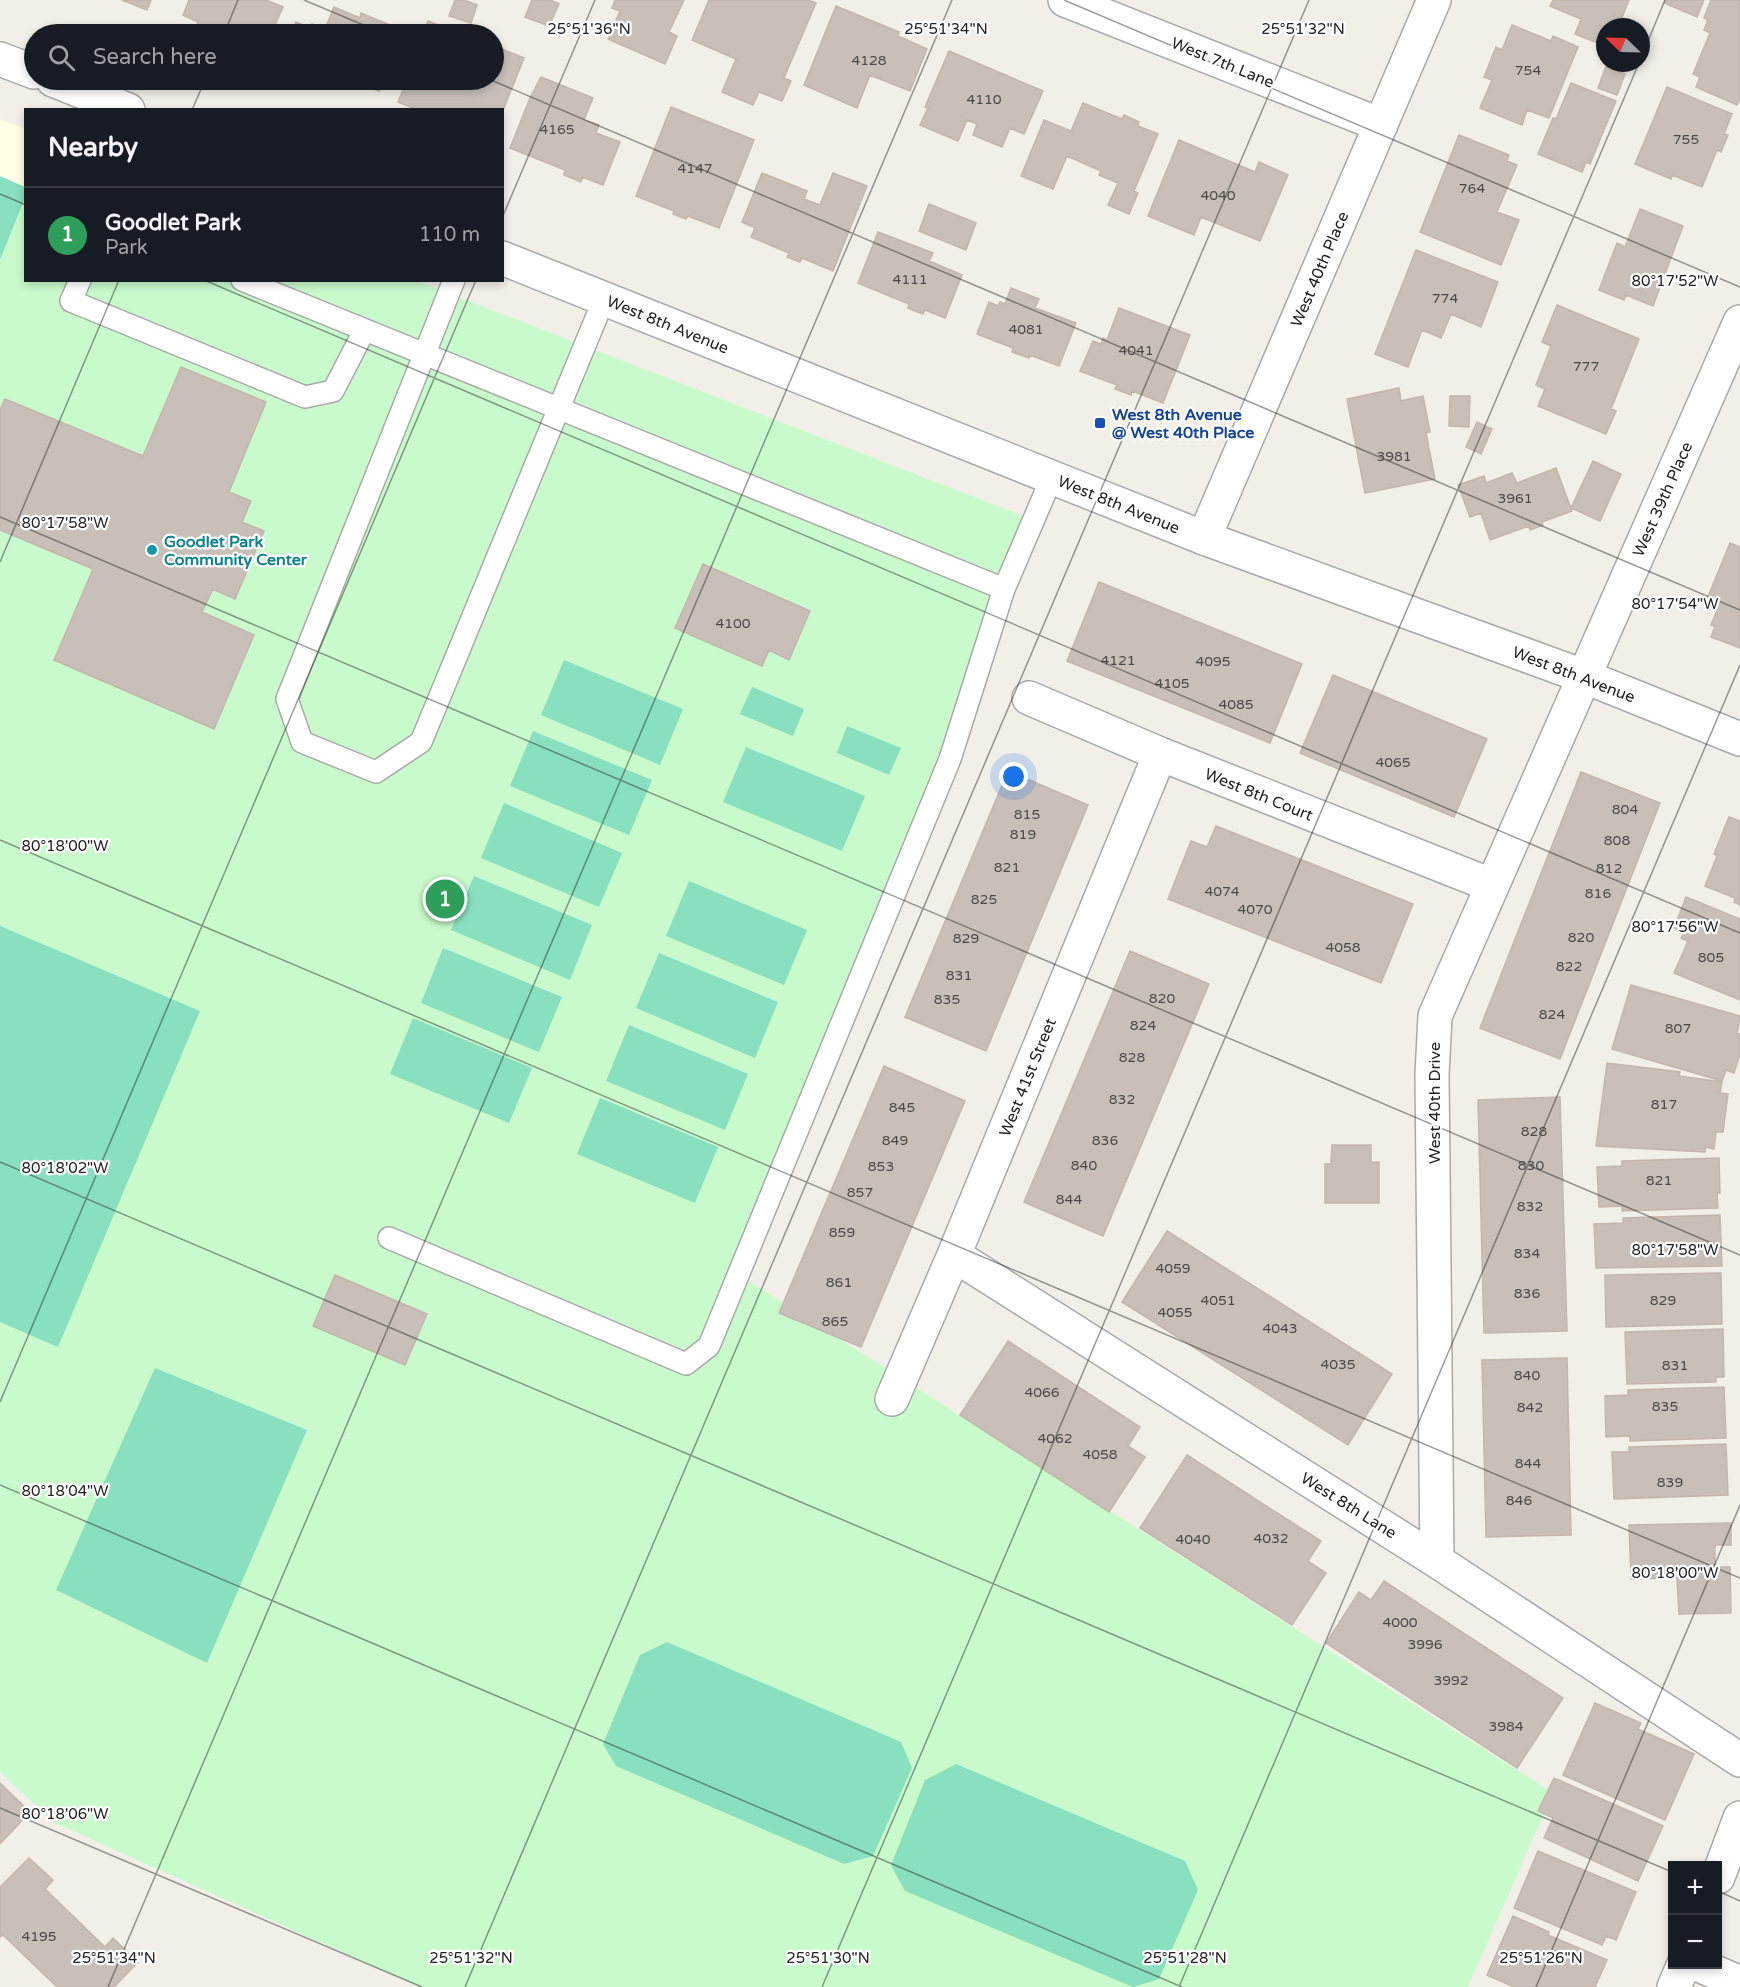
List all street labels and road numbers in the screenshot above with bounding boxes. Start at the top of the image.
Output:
street label: West 7th Lane [1168,33,1277,93]
street label: West 40th Place [1287,209,1353,330]
street label: West 8th Avenue [604,291,732,358]
street label: West 39th Place [1629,439,1697,560]
street label: West 8th Avenue [1055,471,1183,538]
street label: West 8th Avenue [1509,642,1638,708]
street label: West 8th Court [1202,764,1316,826]
street label: West 41st Street [995,1015,1061,1140]
street label: West 40th Drive [1425,1042,1445,1164]
street label: West 8th Lane [1297,1468,1400,1543]

